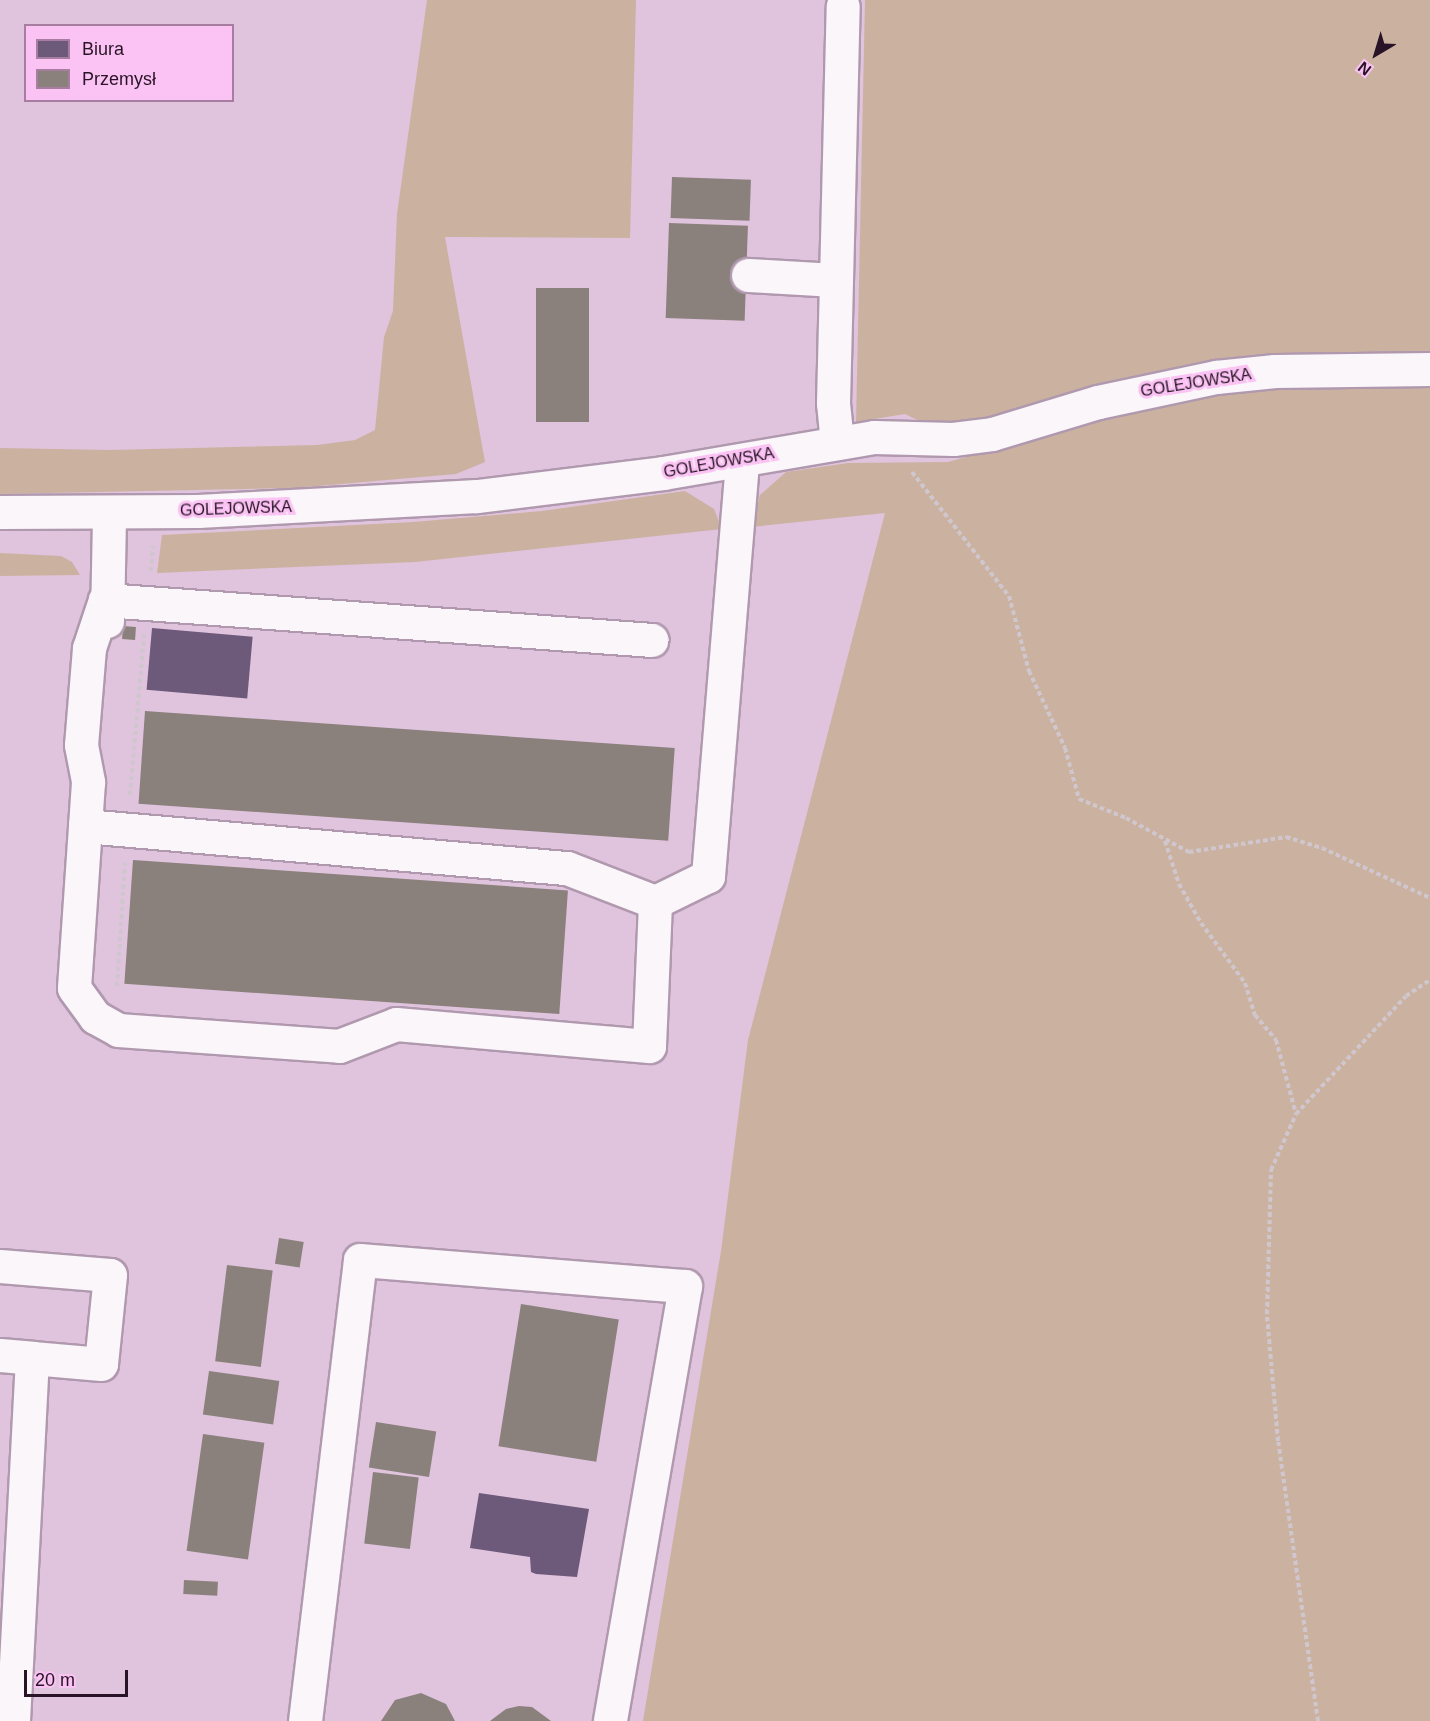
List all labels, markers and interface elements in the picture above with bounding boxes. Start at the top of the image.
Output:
legend [24,24,234,102]
north arrow [1346,24,1406,84]
text: Biura [82,39,124,59]
text: N [1355,58,1374,79]
text: Przemysł [82,69,156,89]
street label: GOLEJOWSKA [1139,365,1253,401]
street label: GOLEJOWSKA [662,444,776,482]
street label: GOLEJOWSKA [180,497,292,521]
scale bar [27,1658,130,1696]
text: 20 m [35,1670,75,1690]

